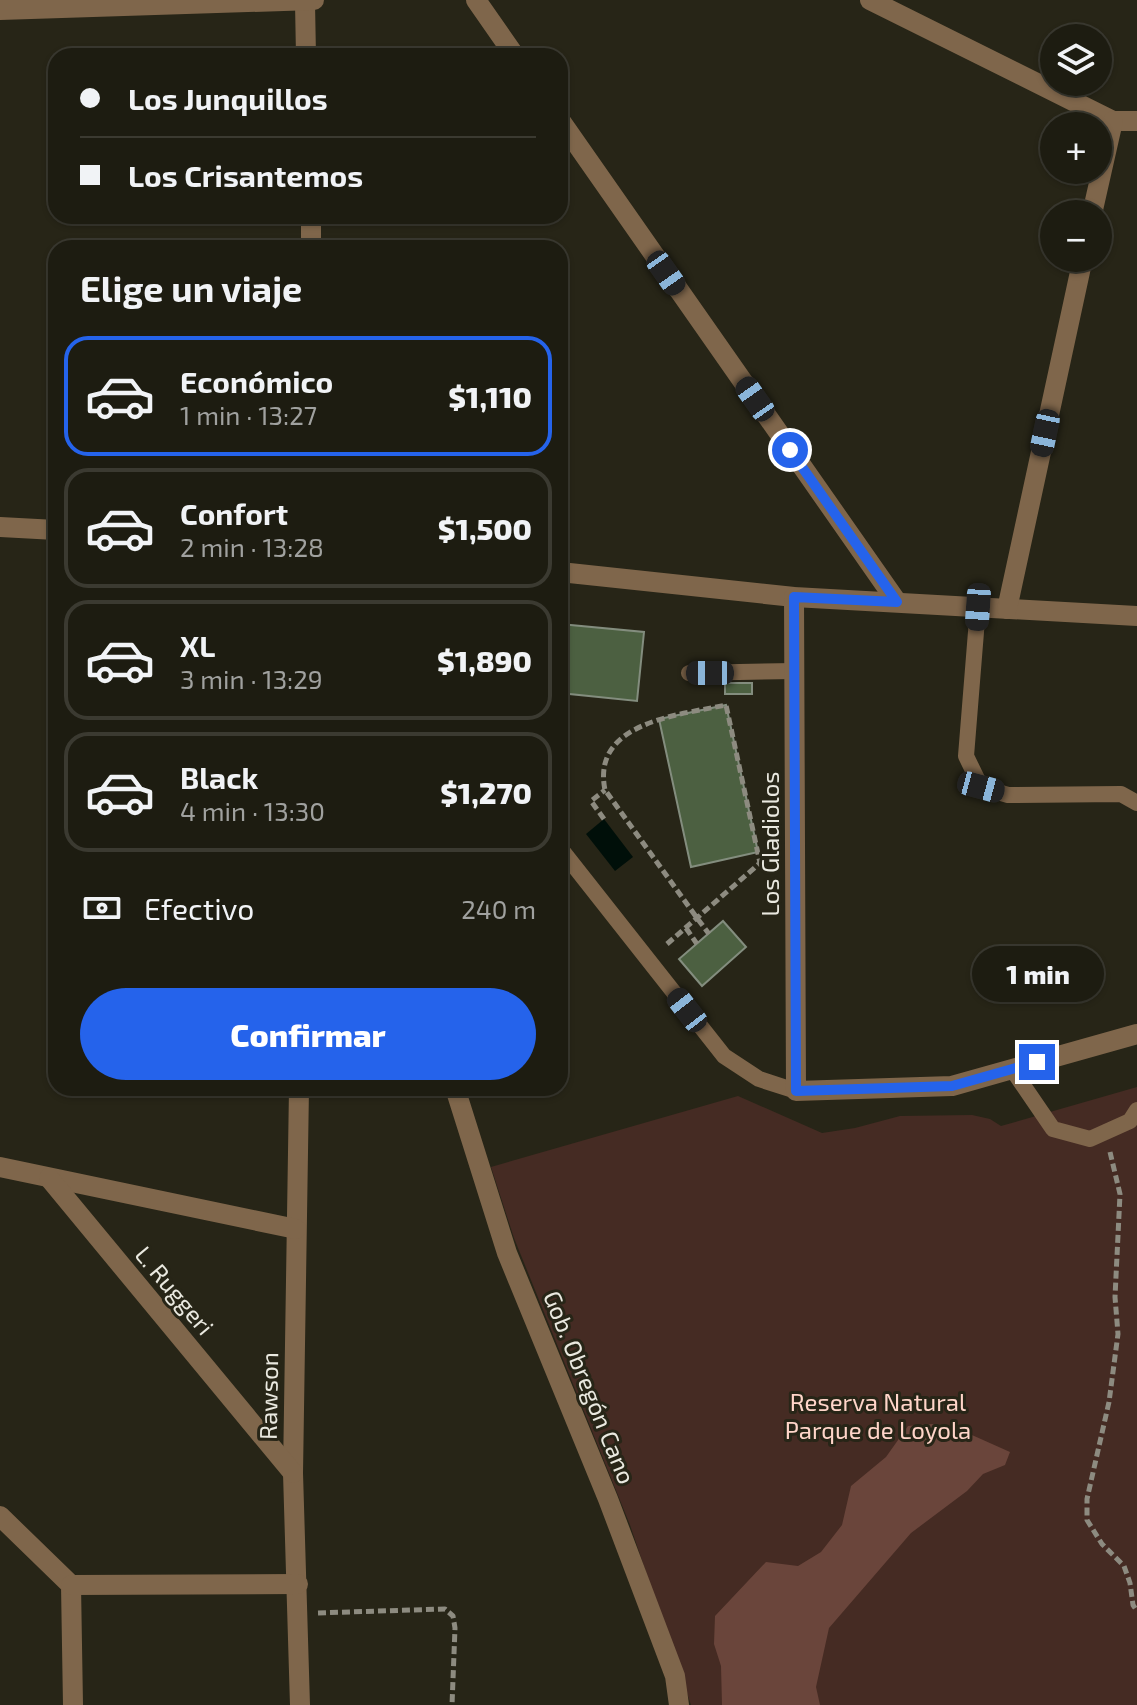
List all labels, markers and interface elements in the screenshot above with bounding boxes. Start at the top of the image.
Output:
map controls [1040,24,1112,272]
button: layers [1040,24,1112,96]
text: Los Junquillos [128,80,328,116]
button: + [1040,112,1112,184]
text: Los Crisantemos [128,157,363,193]
button: − [1040,200,1112,272]
car [642,246,690,300]
text: Elige un viaje [80,266,302,309]
icon: car [84,360,156,432]
text: Económico [180,363,333,399]
car [731,372,779,426]
text: $1,110 [448,378,532,414]
text: 1 min · 13:27 [180,399,317,430]
car [1028,407,1062,459]
route start [772,432,808,468]
icon: car [84,492,156,564]
text: Confort [180,495,288,531]
text: $1,500 [438,510,532,546]
text: 2 min · 13:28 [180,531,324,562]
car [964,582,992,632]
icon: car [84,624,156,696]
text: XL [180,627,215,663]
text: $1,890 [437,642,532,678]
car [686,661,734,685]
text: 3 min · 13:29 [180,663,323,694]
icon: car [84,756,156,828]
text: Black [180,759,258,795]
car [955,769,1007,805]
street label: Los Gladiolos [755,771,784,917]
text: $1,270 [440,774,532,810]
text: 4 min · 13:30 [180,795,325,826]
icon: cash [80,886,124,930]
text: Efectivo [144,890,254,926]
text: 240 m [461,893,536,924]
callout: 1 min [971,946,1103,1002]
text: 1 min [1006,958,1070,989]
car [663,984,711,1036]
button: Confirmar [80,988,536,1080]
route end [1019,1044,1055,1080]
street label: L. Ruggeri [130,1240,220,1340]
street label: Gob. Obregón Cano [538,1286,642,1488]
street label: Rawson [253,1352,283,1440]
park label: Reserva Natural Parque de Loyola [785,1387,971,1444]

